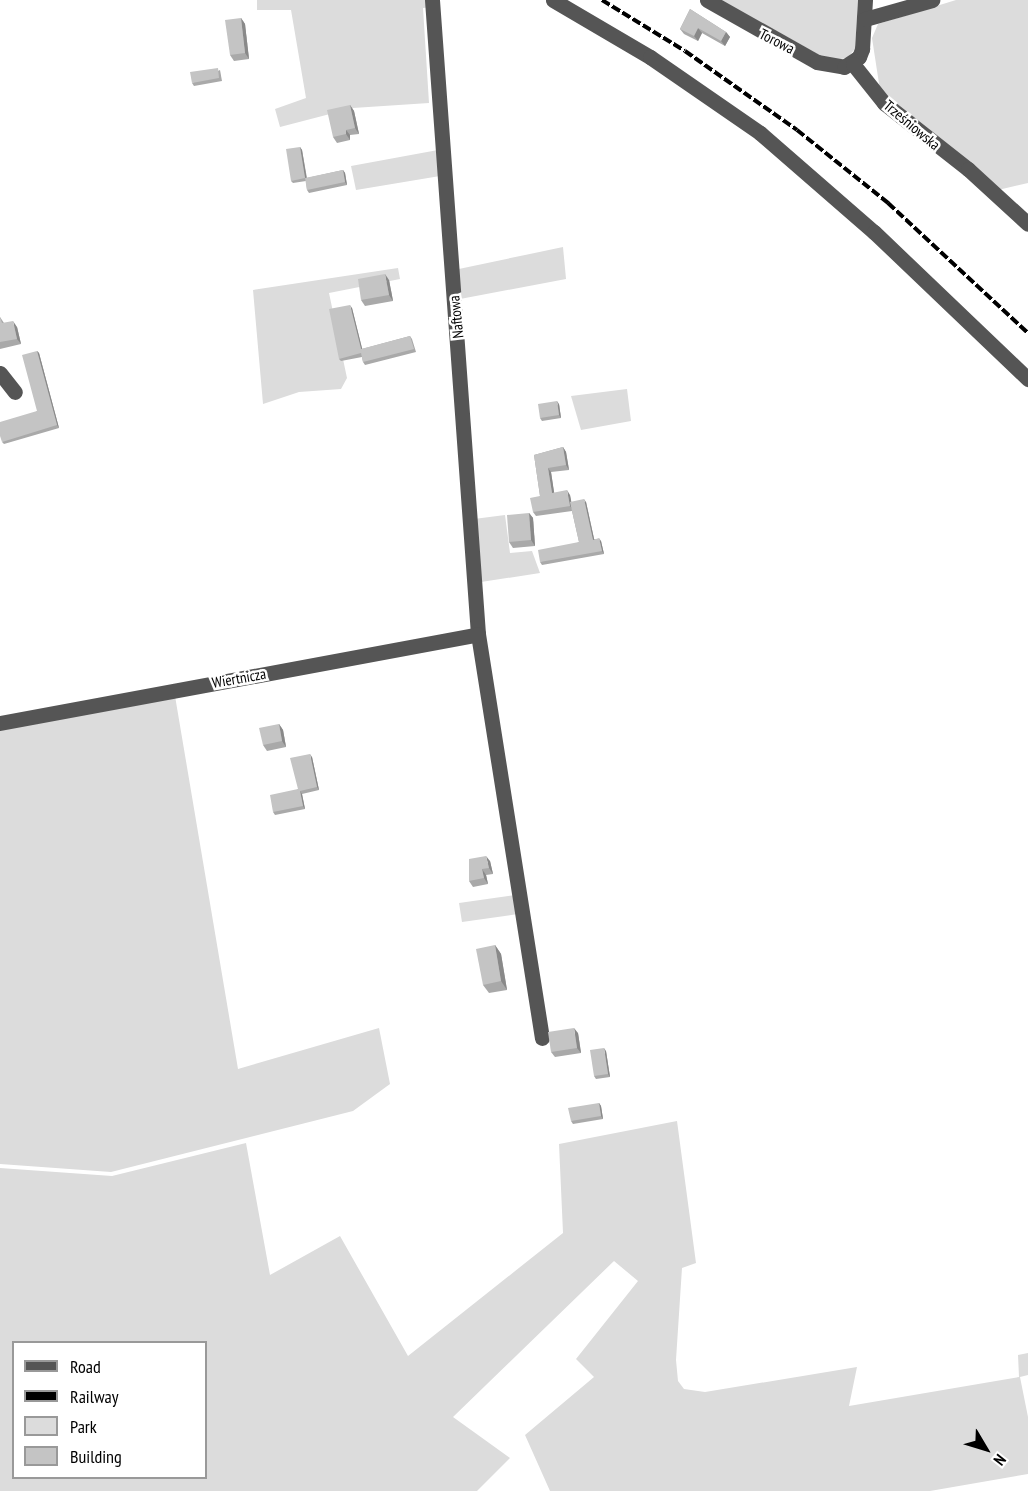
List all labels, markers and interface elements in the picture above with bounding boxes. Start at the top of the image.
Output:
street label: Torowa [756,25,798,57]
street label: Trześniowska [880,96,944,154]
street label: Naftowa [445,295,467,339]
street label: Wiertnicza [211,664,267,692]
legend [12,1341,207,1479]
text: Road [70,1355,101,1378]
text: Railway [70,1385,119,1408]
text: Park [70,1415,97,1438]
north arrow [956,1419,1016,1479]
text: Building [70,1445,122,1468]
text: N [990,1451,1011,1470]

